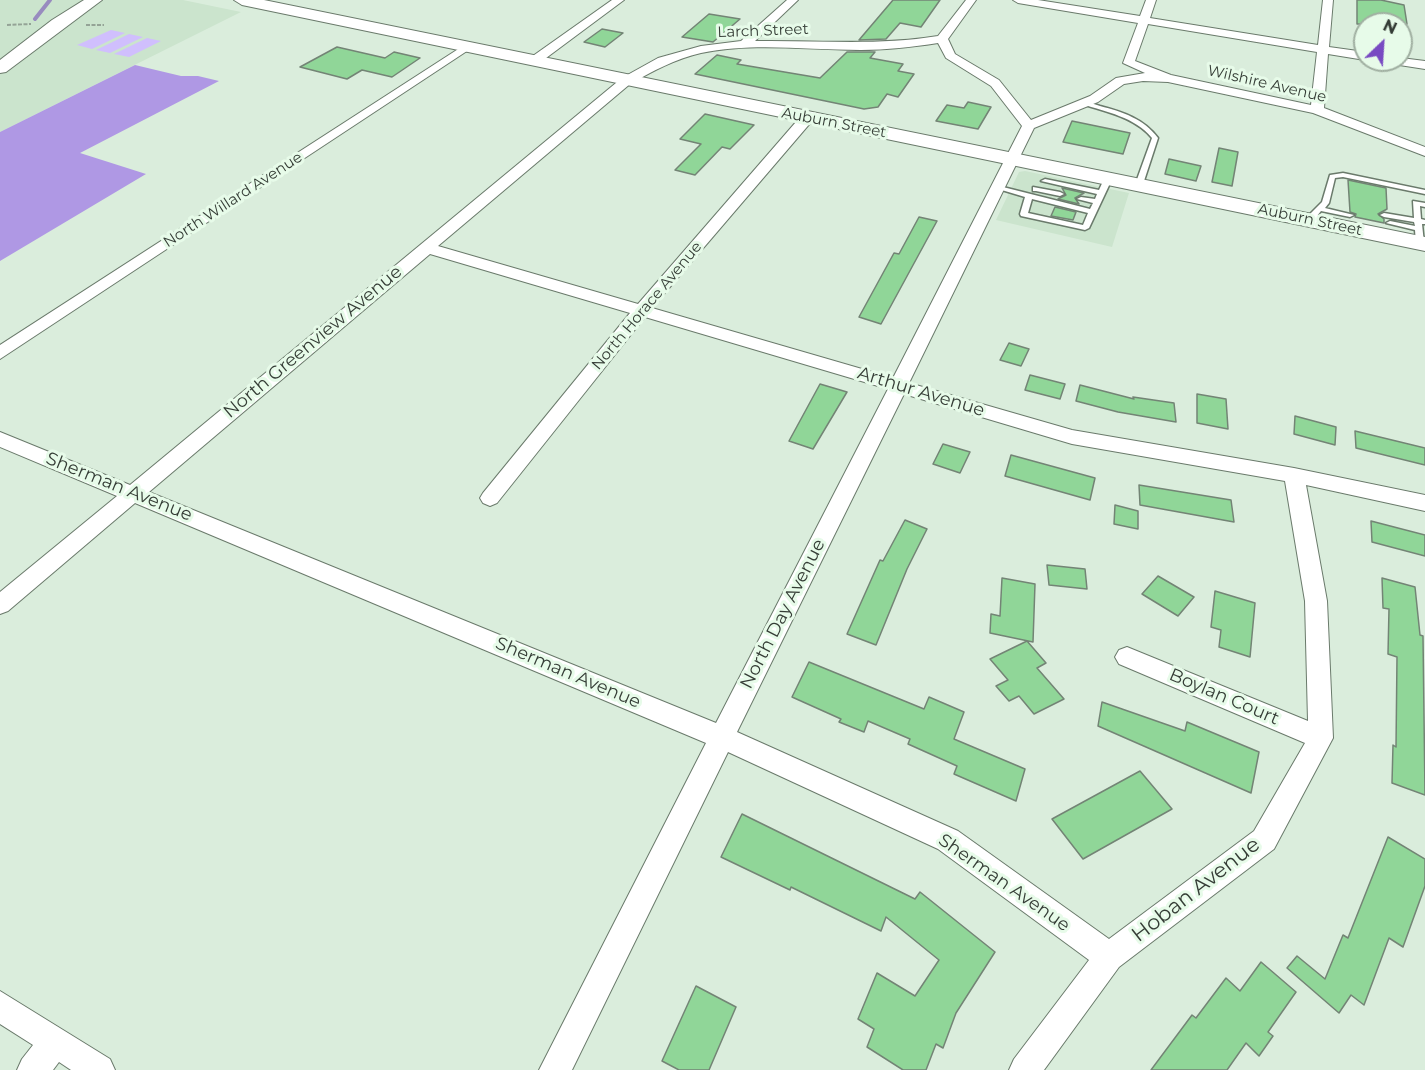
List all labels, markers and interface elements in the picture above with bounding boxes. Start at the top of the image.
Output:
north arrow [1353,12,1413,72]
text: N [1380,16,1400,38]
street label: Larch Street [717,20,809,42]
street label: Wilshire Avenue [1206,62,1328,106]
street label: Auburn Street [780,104,888,142]
street label: North Willard Avenue [160,148,306,252]
street label: Auburn Street [1256,200,1364,240]
street label: North Horace Avenue [588,238,706,374]
street label: North Greenview Avenue [219,261,407,423]
street label: Arthur Avenue [855,362,987,422]
street label: Sherman Avenue [43,448,195,526]
street label: North Day Avenue [736,536,830,692]
street label: Sherman Avenue [492,633,644,713]
street label: Boylan Court [1166,664,1282,730]
street label: Sherman Avenue [934,829,1074,937]
street label: Hoban Avenue [1127,832,1265,948]

